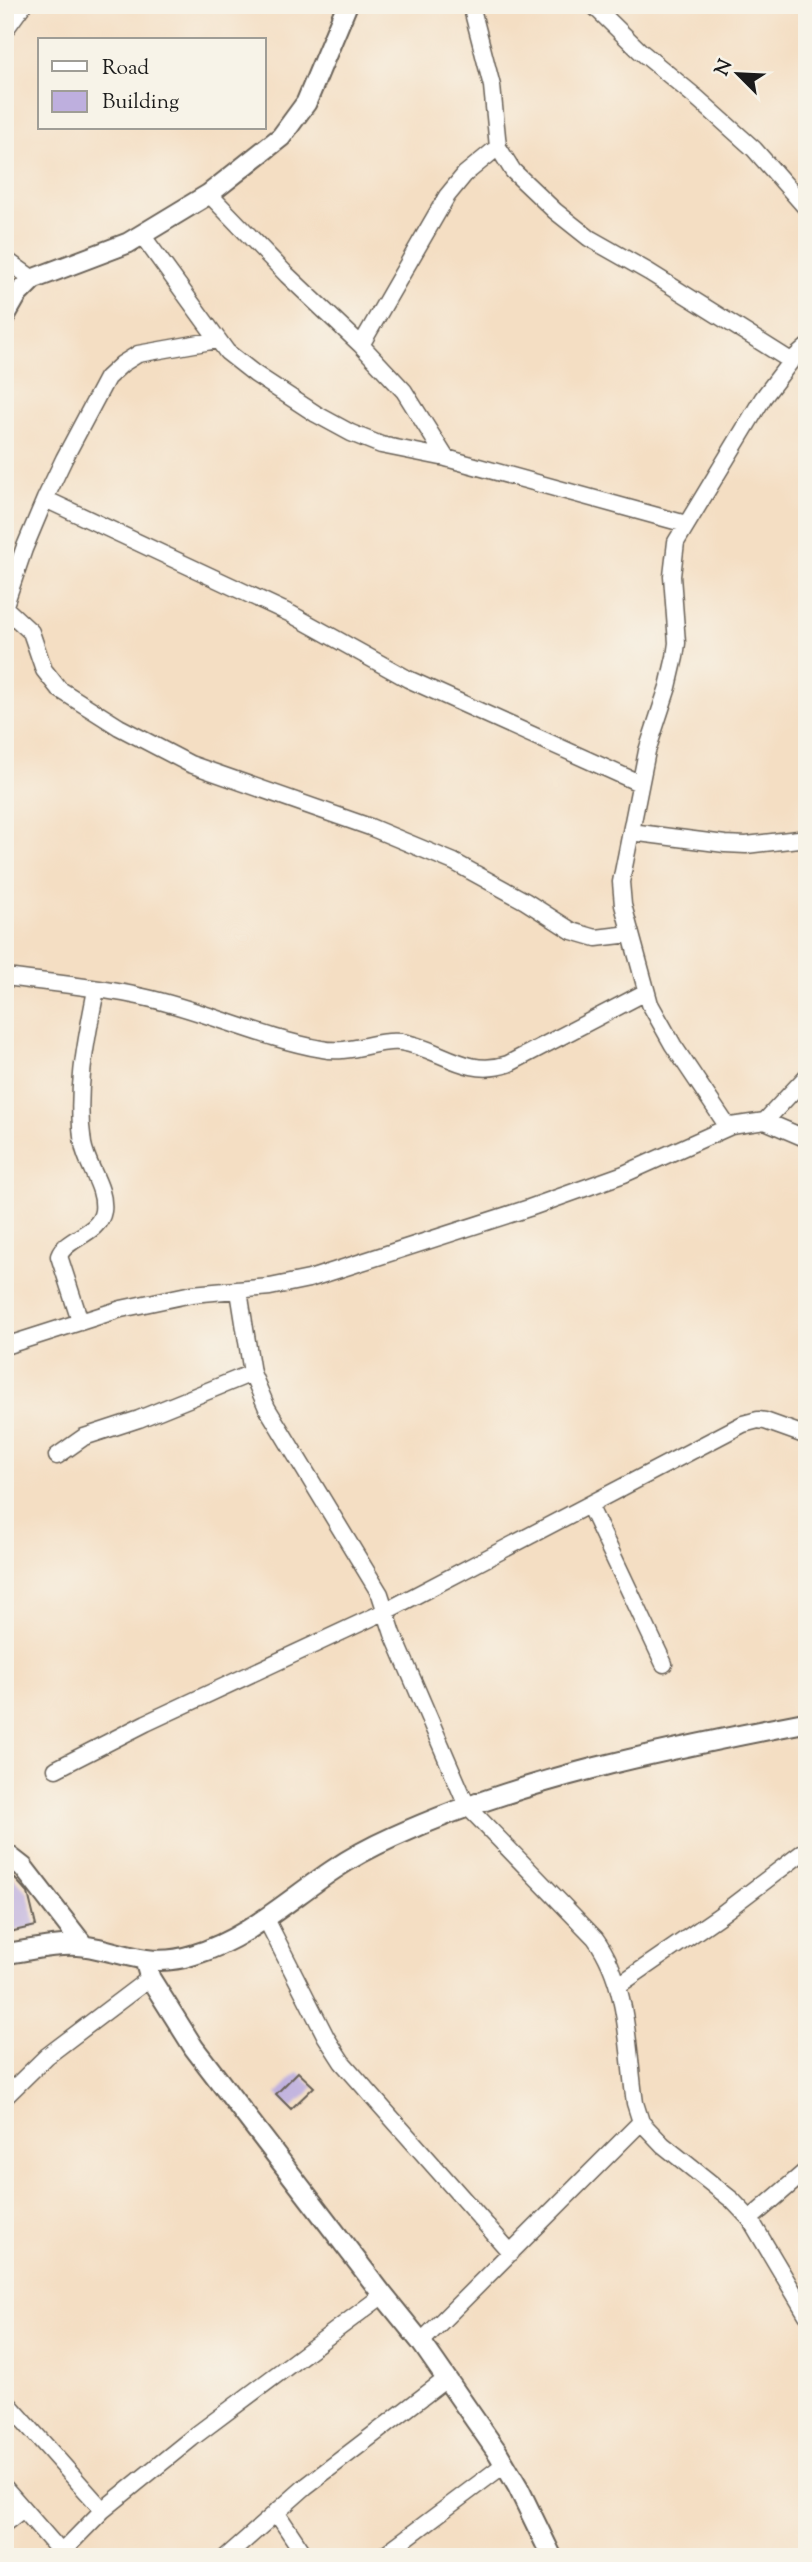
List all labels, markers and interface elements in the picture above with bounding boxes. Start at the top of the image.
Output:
legend [38,38,266,130]
north arrow [704,38,774,108]
text: Road [102,54,149,84]
text: N [709,56,740,81]
text: Building [102,88,179,118]

